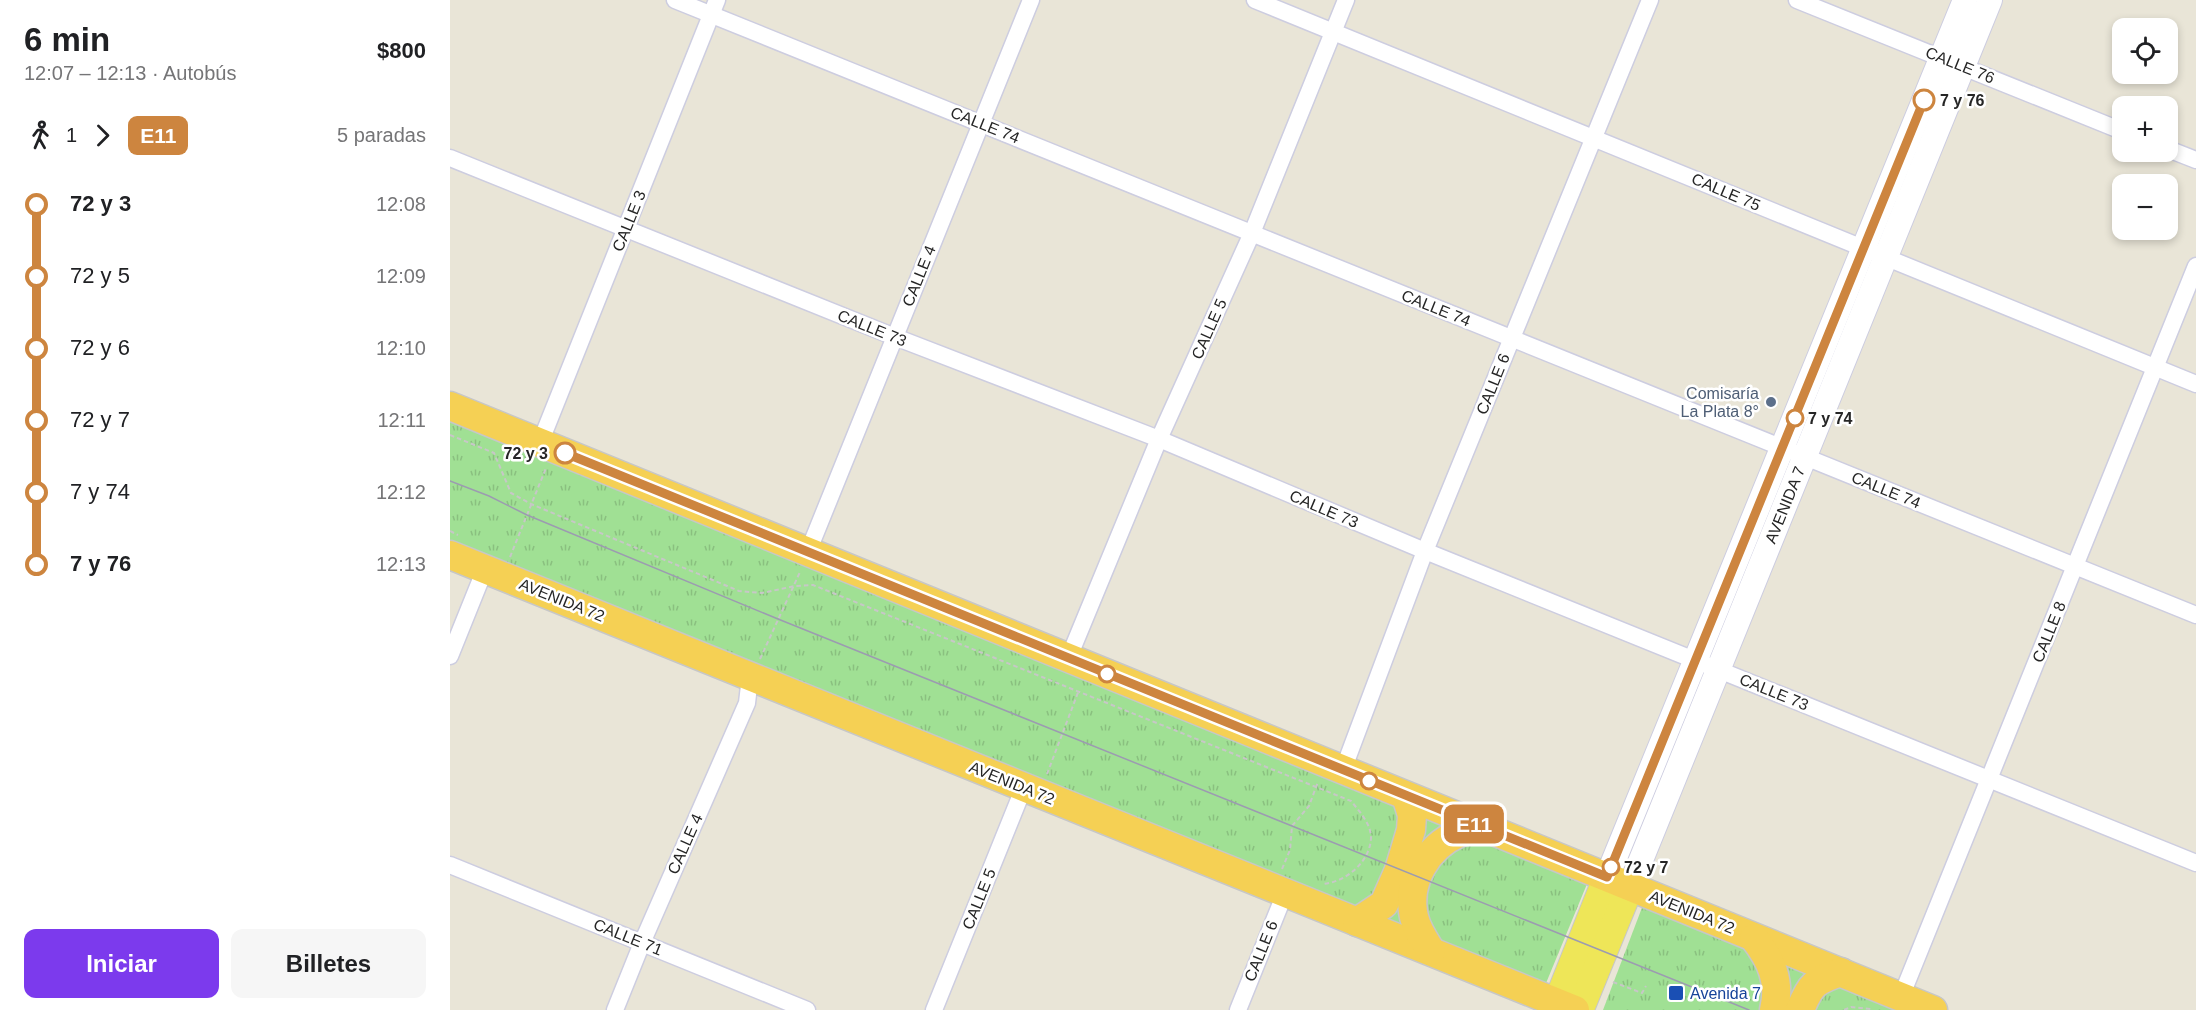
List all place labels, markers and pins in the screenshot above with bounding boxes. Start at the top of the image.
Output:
marker: 7 y 76 [1913,89,1935,111]
place label: 7 y 76 [1940,92,1985,109]
place label: Comisaría La Plata 8° [1681,385,1759,420]
marker: Comisaría La Plata 8° [1764,395,1778,409]
marker: 7 y 74 [1786,409,1804,427]
place label: 7 y 74 [1808,410,1853,427]
marker: 72 y 3 [554,442,576,464]
place label: 72 y 3 [504,445,548,462]
unlabelled marker [1098,665,1116,683]
unlabelled marker [1360,772,1378,790]
marker: 72 y 7 [1602,858,1620,876]
place label: 72 y 7 [1624,859,1669,876]
marker: Avenida 7 [1667,984,1685,1002]
place label: Avenida 7 [1690,985,1761,1002]

